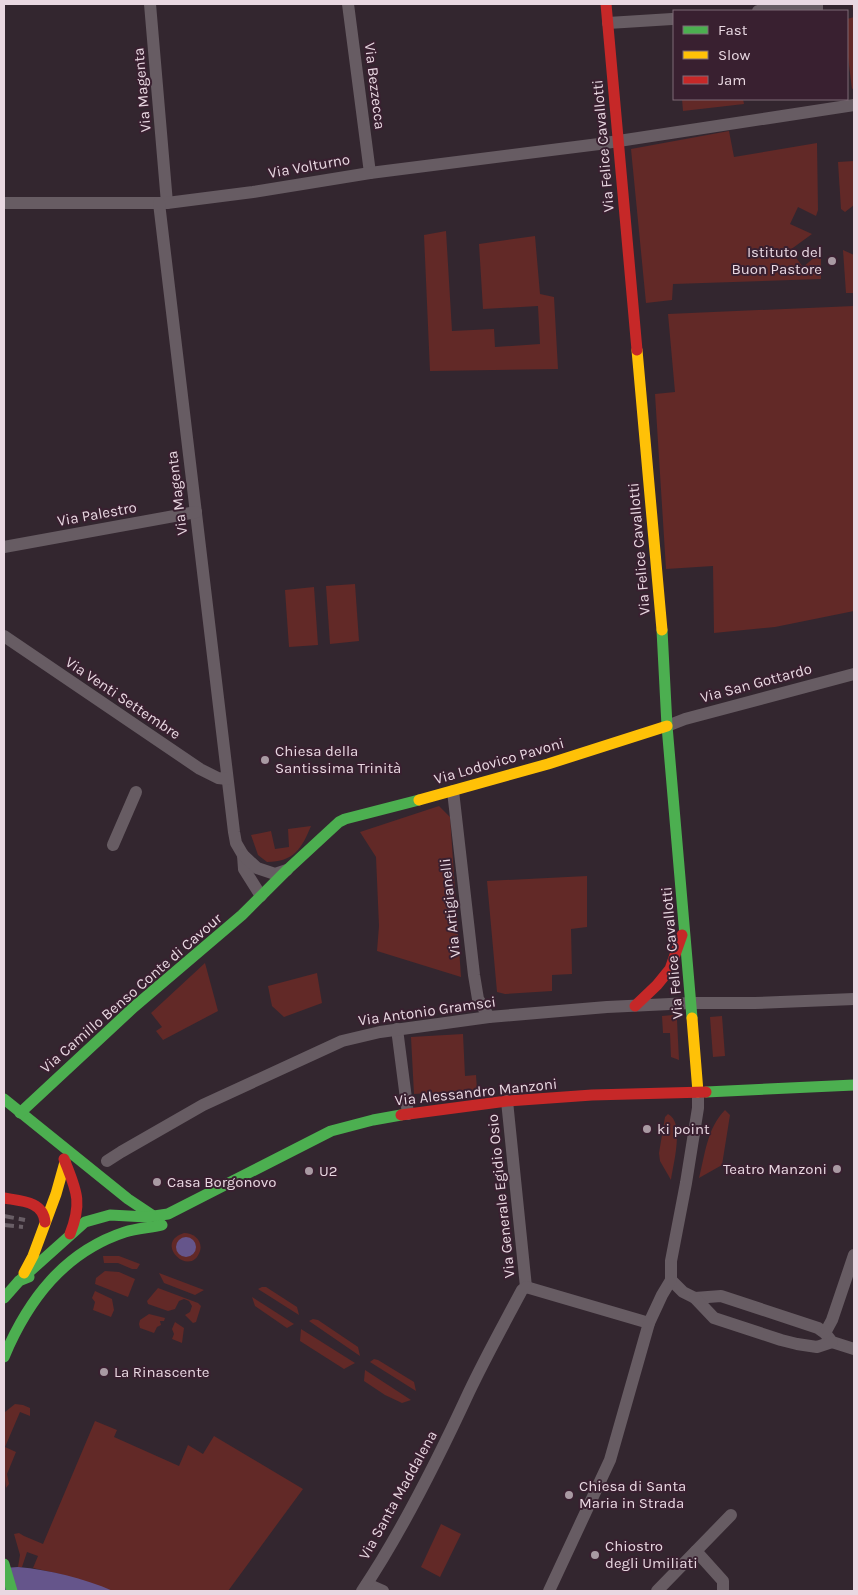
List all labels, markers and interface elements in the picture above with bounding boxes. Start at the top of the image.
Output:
legend [673,10,848,100]
text: Fast [718,21,748,39]
street label: Via Bezzecca [361,42,389,130]
text: Slow [718,46,750,64]
street label: Via Magenta [129,47,155,133]
text: Jam [718,71,746,89]
street label: Via Felice Cavallotti [588,79,618,213]
street label: Via Volturno [267,150,351,182]
place label: Istituto del Buon Pastore [731,243,822,278]
marker: Istituto del Buon Pastore [826,255,838,267]
street label: Via Magenta [163,450,191,536]
street label: Via Felice Cavallotti [624,482,654,616]
street label: Via Palestro [56,498,138,530]
street label: Via Venti Settembre [62,653,184,743]
street label: Via San Gottardo [698,659,814,707]
street label: Via Lodovico Pavoni [432,734,566,788]
place label: Chiesa della Santissima Trinità [275,742,401,777]
marker: Chiesa della Santissima Trinità [259,754,271,766]
street label: Via Artigianelli [436,857,464,959]
street label: Via Felice Cavallotti [657,886,687,1020]
street label: Via Camillo Benso Conte di Cavour [37,909,226,1077]
street label: Via Antonio Gramsci [357,992,497,1030]
street label: Via Alessandro Manzoni [394,1075,558,1109]
street label: Via Generale Egidio Osio [483,1113,519,1279]
place label: ki point [657,1120,710,1138]
marker: ki point [641,1123,653,1135]
place label: Teatro Manzoni [723,1160,827,1178]
place label: U2 [319,1162,338,1180]
marker: Teatro Manzoni [831,1163,843,1175]
marker: U2 [303,1165,315,1177]
place label: Casa Borgonovo [167,1173,277,1191]
marker: Casa Borgonovo [151,1176,163,1188]
place label: La Rinascente [114,1363,210,1381]
marker: La Rinascente [98,1366,110,1378]
street label: Via Santa Maddalena [355,1427,441,1563]
place label: Chiesa di Santa Maria in Strada [579,1477,686,1512]
marker: Chiesa di Santa Maria in Strada [563,1489,575,1501]
place label: Chiostro degli Umiliati [605,1537,698,1572]
marker: Chiostro degli Umiliati [589,1549,601,1561]

